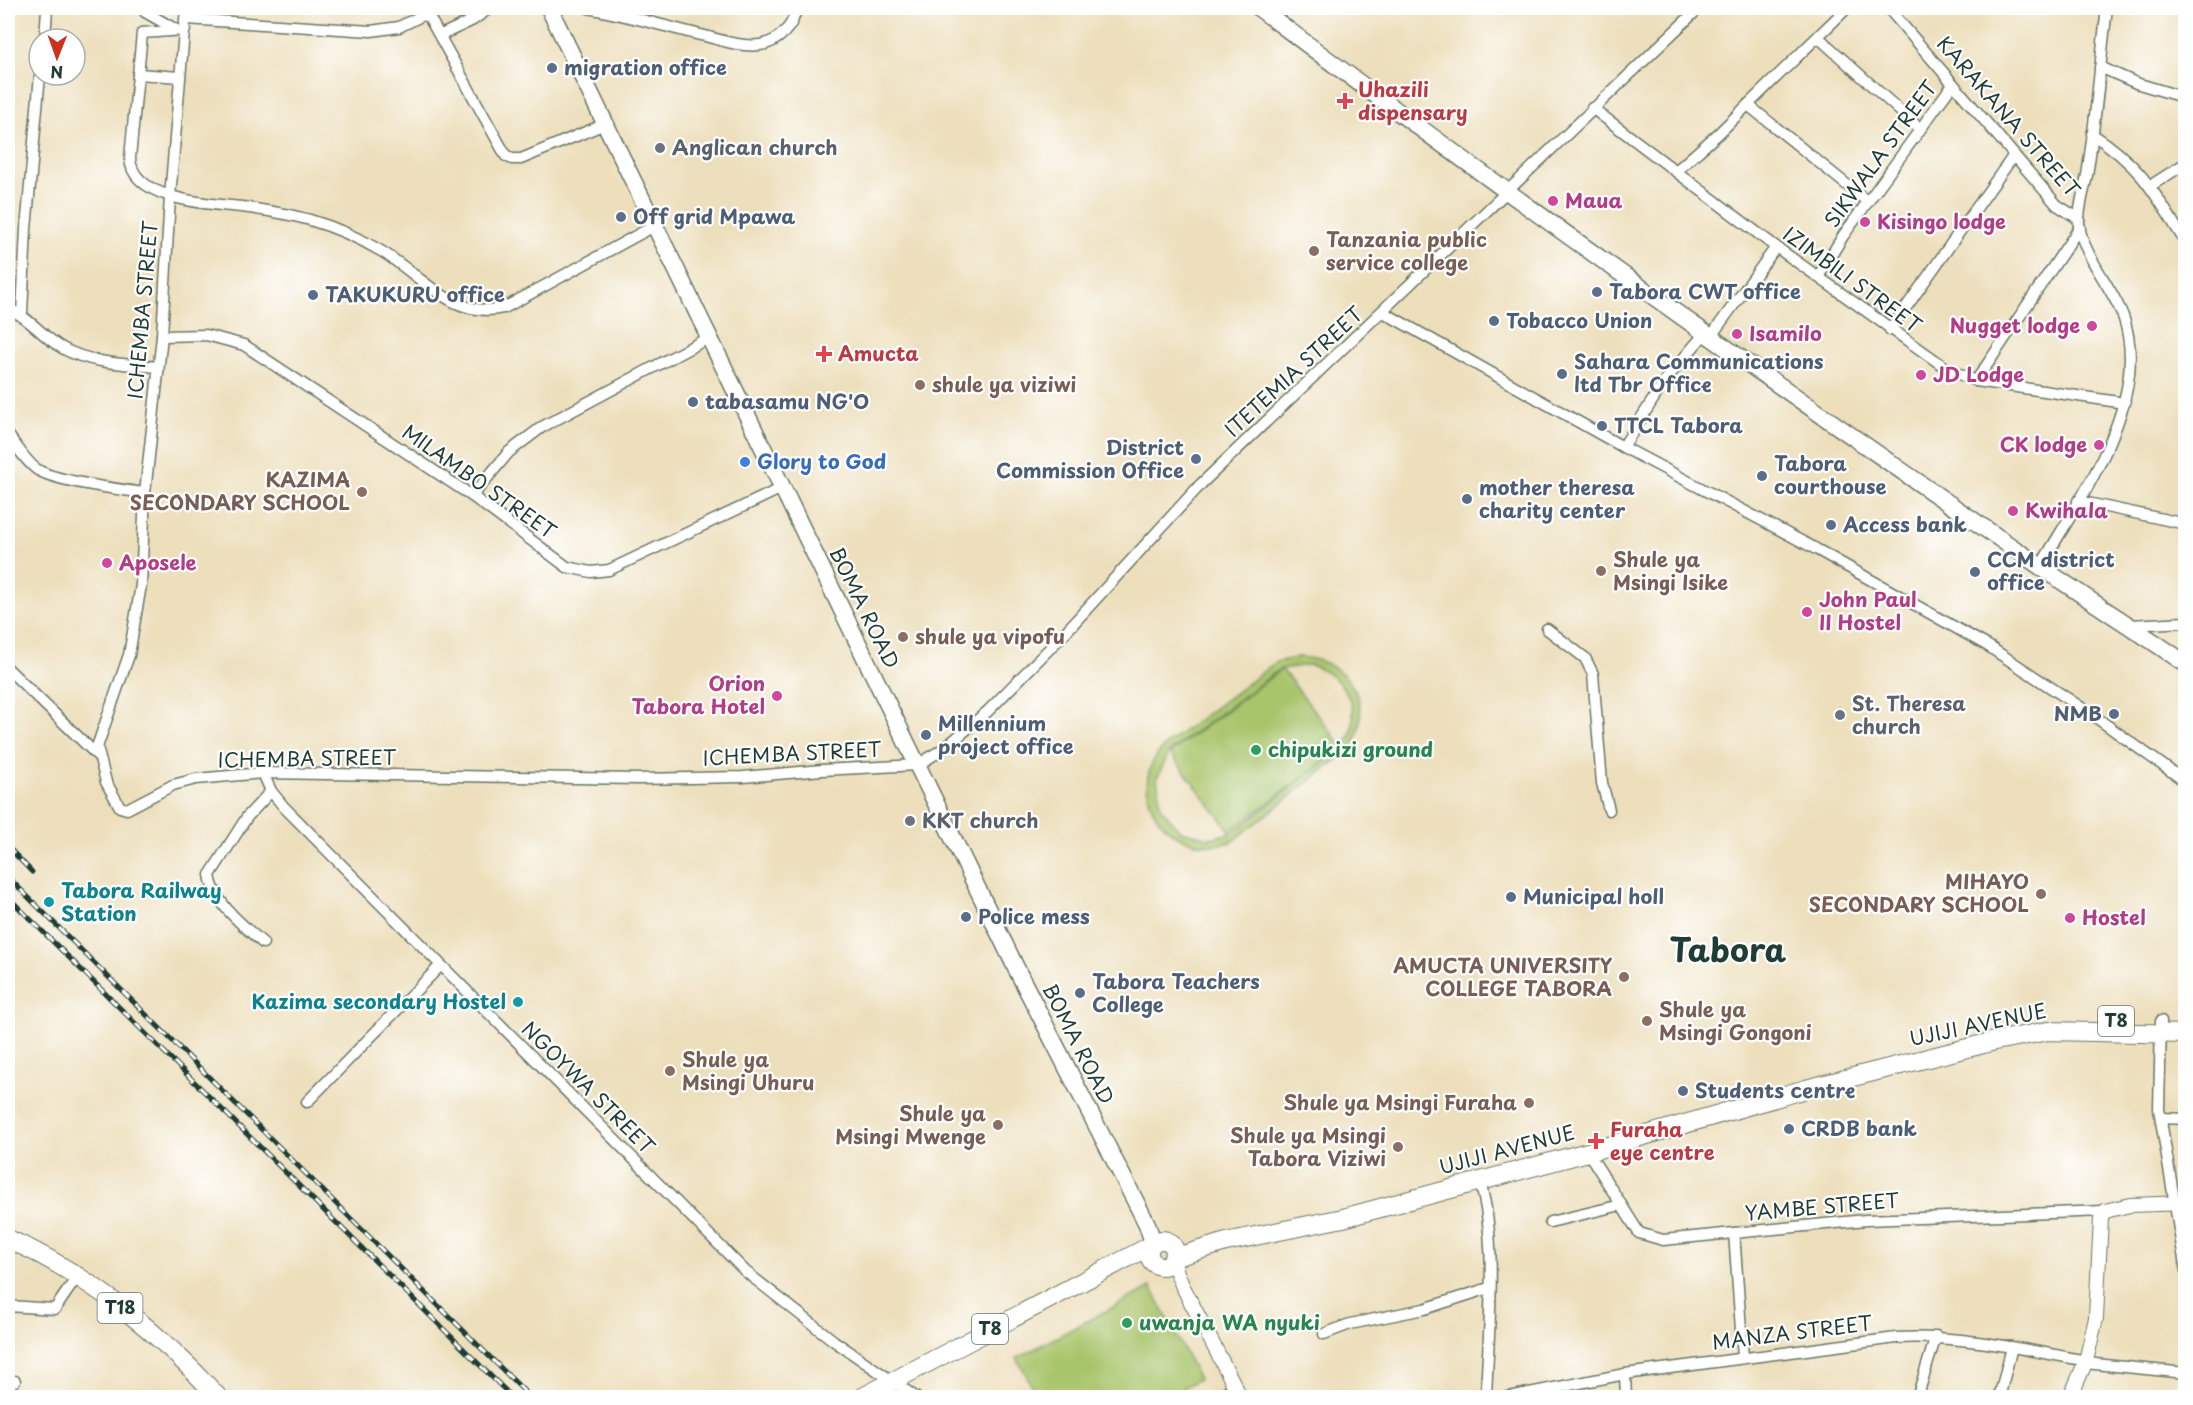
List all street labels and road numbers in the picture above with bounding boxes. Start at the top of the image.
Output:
street label: KARAKANA STREET [1930,29,2087,204]
street label: SIKWALA STREET [1817,73,1944,233]
street label: ICHEMBA STREET [119,219,165,400]
street label: IZIMBILI STREET [1777,219,1928,340]
street label: ITETEMIA STREET [1217,299,1369,443]
street label: MILAMBO STREET [396,417,563,546]
street label: BOMA ROAD [823,542,907,673]
street label: ICHEMBA STREET [702,733,883,773]
street label: ICHEMBA STREET [217,741,397,775]
street label: BOMA ROAD [1036,978,1122,1109]
street label: UJIJI AVENUE [1907,995,2049,1053]
road number: T8 [2098,1006,2134,1036]
street label: NGOYWA STREET [515,1014,662,1161]
street label: UJIJI AVENUE [1436,1117,1578,1182]
street label: YAMBE STREET [1744,1184,1901,1228]
road number: T18 [98,1293,142,1323]
street label: MANZA STREET [1710,1307,1874,1357]
road number: T8 [972,1314,1008,1344]

